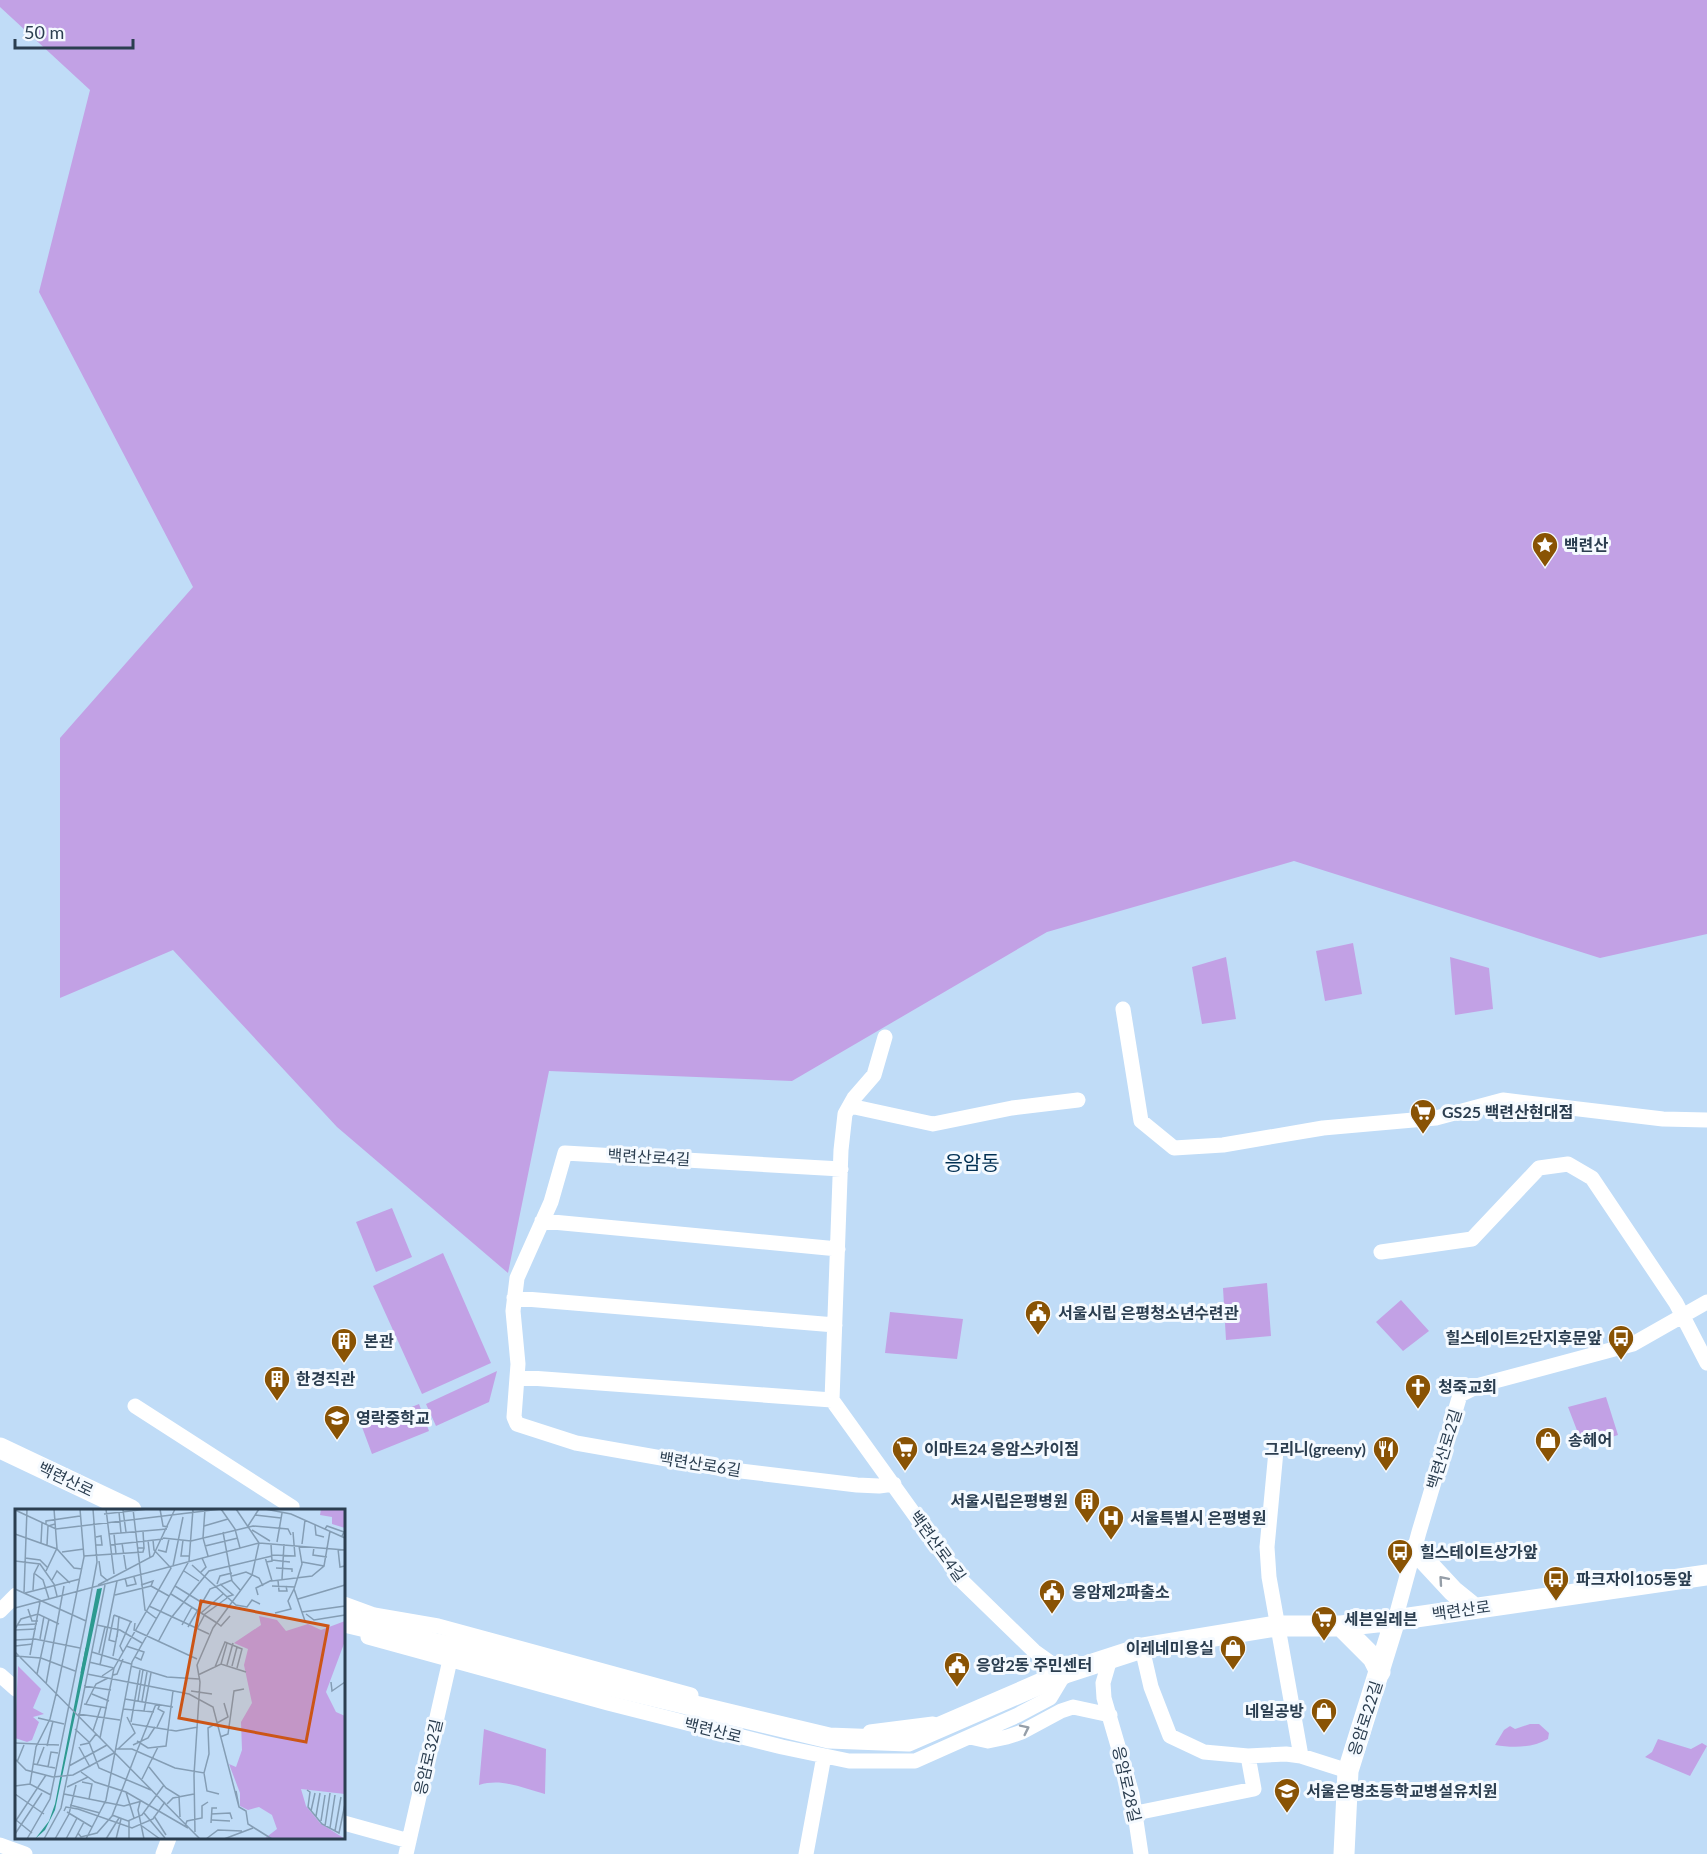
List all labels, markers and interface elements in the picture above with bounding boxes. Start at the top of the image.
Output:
scale bar [15,12,134,50]
text: 50 m [24,21,64,43]
place icon: 백련산 [1530,530,1560,568]
place label: 백련산 [1564,535,1608,554]
supermarket icon: GS25 백련산현대점 [1408,1097,1438,1135]
place label: GS25 백련산현대점 [1442,1102,1573,1121]
street label: 백련산로4길 [607,1145,691,1168]
district label: 응암동 [944,1150,1000,1174]
public building icon: 서울시립 은평청소년수련관 [1023,1298,1053,1336]
place label: 서울시립 은평청소년수련관 [1058,1303,1239,1322]
bus stop icon: 힐스테이트2단지후문앞 [1606,1323,1636,1361]
building icon: 본관 [329,1326,359,1364]
place label: 힐스테이트2단지후문앞 [1446,1328,1602,1347]
place label: 본관 [364,1331,394,1350]
building icon: 한경직관 [262,1364,292,1402]
place label: 한경직관 [296,1369,355,1388]
church icon: 청죽교회 [1403,1372,1433,1410]
place label: 청죽교회 [1438,1377,1497,1396]
school or university icon: 영락중학교 [322,1403,352,1441]
street label: 백련산로2길 [1422,1406,1465,1491]
place label: 영락중학교 [356,1408,430,1427]
shop icon: 송헤어 [1533,1425,1563,1463]
place label: 송헤어 [1568,1430,1612,1449]
supermarket icon: 이마트24 응암스카이점 [890,1434,920,1472]
restaurant icon: 그리니(greeny) [1371,1434,1401,1472]
place label: 이마트24 응암스카이점 [924,1439,1079,1458]
place label: 그리니(greeny) [1265,1439,1366,1458]
street label: 백련산로6길 [658,1448,742,1479]
street label: 백련산로 [36,1457,97,1500]
building icon: 서울시립은평병원 [1072,1486,1102,1524]
place label: 서울시립은평병원 [950,1491,1068,1510]
hospital icon: 서울특별시 은평병원 [1096,1503,1126,1541]
street label: 백련산로4길 [906,1507,970,1585]
place label: 서울특별시 은평병원 [1130,1508,1266,1527]
inset map [15,1509,345,1839]
bus stop icon: 힐스테이트상가앞 [1385,1537,1415,1575]
place label: 힐스테이트상가앞 [1420,1542,1538,1561]
bus stop icon: 파크자이105동앞 [1541,1564,1571,1602]
place label: 파크자이105동앞 [1576,1569,1692,1588]
one-way arrow [1439,1576,1450,1587]
public building icon: 응암제2파출소 [1037,1577,1067,1615]
place label: 응암제2파출소 [1072,1582,1170,1601]
street label: 백련산로 [1430,1596,1492,1623]
supermarket icon: 세븐일레븐 [1309,1604,1339,1642]
place label: 세븐일레븐 [1344,1609,1418,1628]
shop icon: 이레네미용실 [1218,1633,1248,1671]
place label: 이레네미용실 [1126,1638,1214,1657]
public building icon: 응암2동 주민센터 [942,1650,972,1688]
place label: 응암2동 주민센터 [976,1655,1092,1674]
street label: 응암로22길 [1344,1678,1386,1758]
shop icon: 네일공방 [1309,1696,1339,1734]
place label: 네일공방 [1245,1701,1304,1720]
street label: 백련산로 [682,1713,744,1746]
street label: 응암로32길 [410,1717,445,1797]
one-way arrow [1019,1725,1030,1737]
street label: 응암로28길 [1110,1744,1145,1824]
school or university icon: 서울은명초등학교병설유치원 [1272,1776,1302,1814]
place label: 서울은명초등학교병설유치원 [1306,1781,1497,1800]

